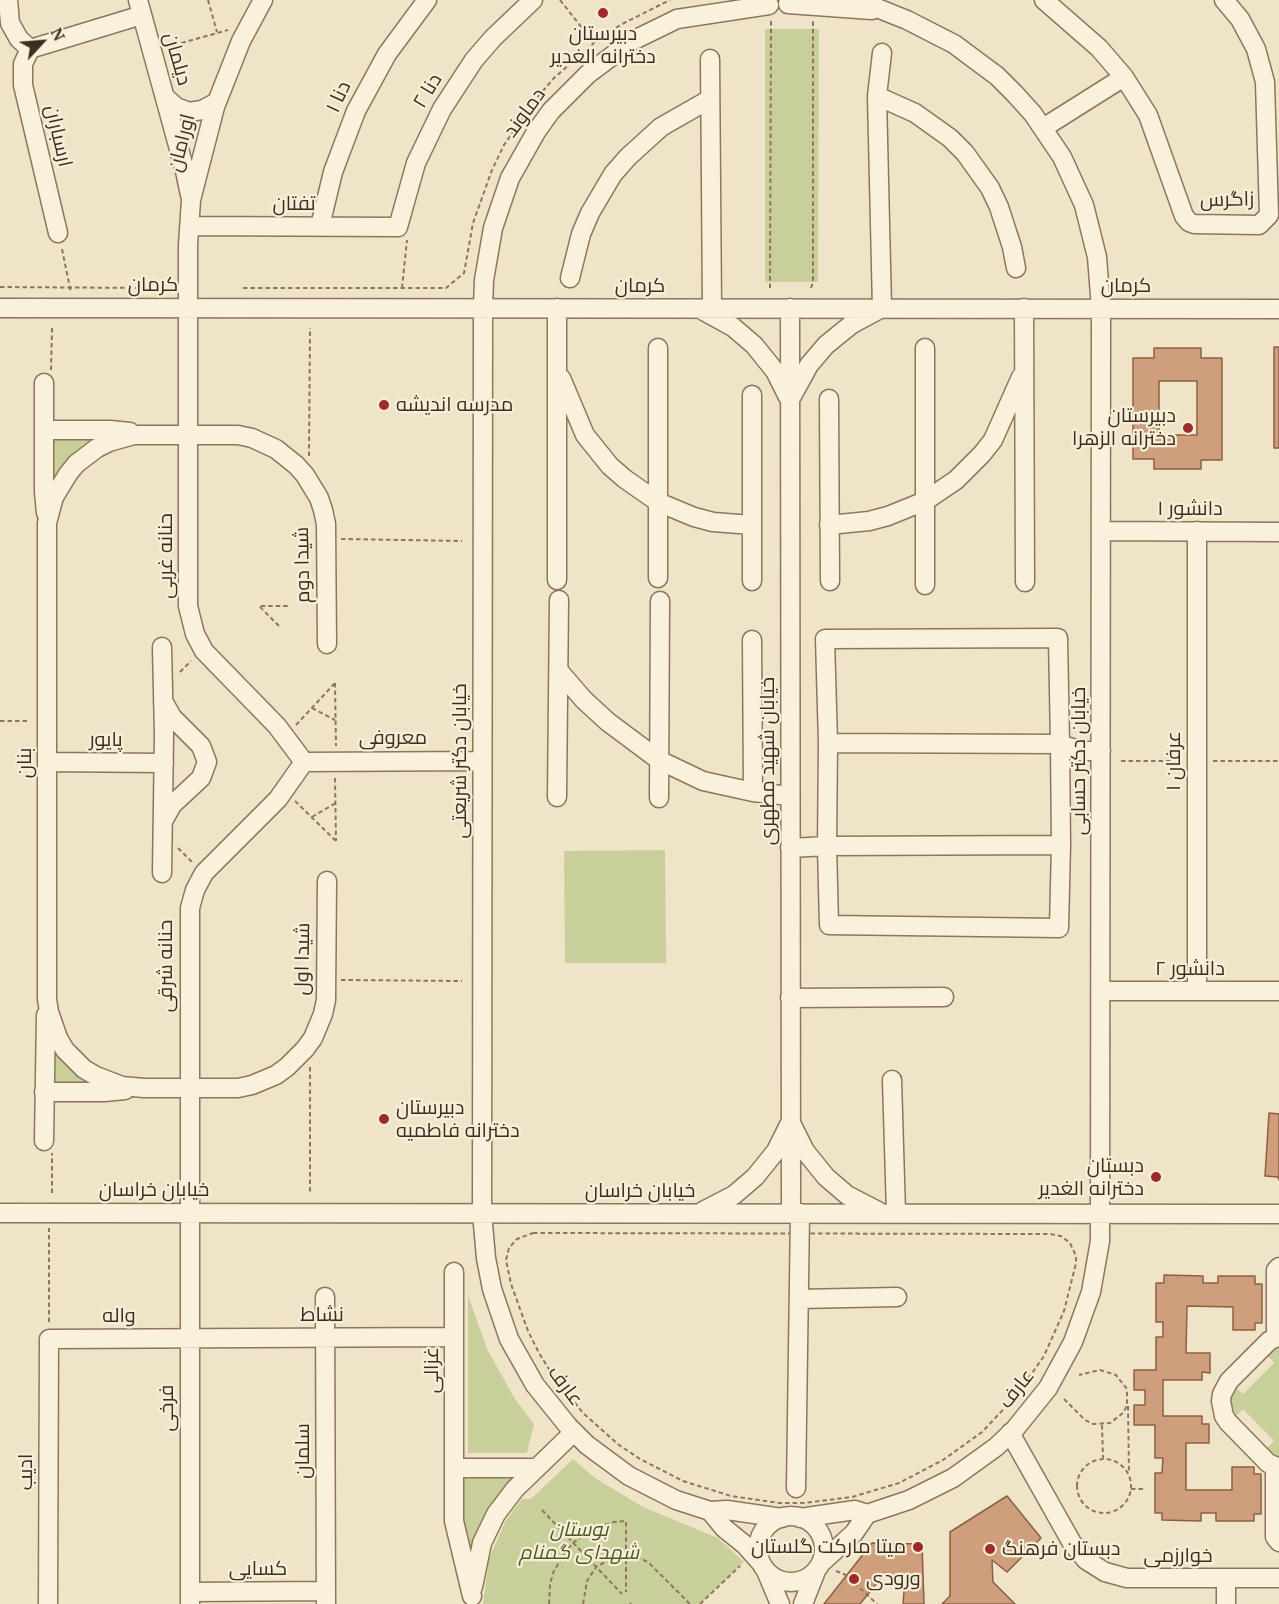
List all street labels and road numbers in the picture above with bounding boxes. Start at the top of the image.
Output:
street label: دیلمان [158,30,196,88]
street label: دنا ۲ [408,69,448,113]
street label: دنا ۱ [321,77,357,117]
street label: دماوند [499,84,551,142]
street label: ارسباران [39,103,77,169]
street label: اورامان [163,111,201,175]
street label: زاگرس [1200,188,1254,212]
street label: تفتان [272,192,316,216]
street label: کرمان [128,273,178,297]
street label: کرمان [615,274,665,298]
street label: کرمان [1101,274,1151,298]
street label: دانشور ۱ [1157,497,1223,521]
street label: حنانه غربی [154,513,178,599]
street label: شیدا دوم [290,527,316,603]
street label: خیابان شهید مطهری [756,677,780,845]
street label: خیابان دکتر شریعتی [448,683,472,839]
street label: خیابان دکتر حسابی [1067,687,1091,835]
street label: معروفی [359,726,427,750]
street label: پایور [89,728,123,752]
street label: عرفان ۱ [1162,731,1186,791]
street label: بنان [13,748,37,778]
street label: حنانه شرقی [154,920,178,1012]
street label: شیدا اول [290,922,316,996]
street label: دانشور ۲ [1155,957,1225,981]
street label: خیابان خراسان [99,1178,209,1202]
street label: خیابان خراسان [585,1179,695,1203]
street label: نشاط [300,1303,344,1327]
street label: واله [102,1304,136,1328]
street label: غزالی [420,1347,444,1393]
street label: عارف [542,1361,588,1411]
street label: عارف [994,1364,1040,1414]
street label: فرخی [155,1385,179,1431]
street label: سلمان [291,1423,315,1479]
street label: ادیب [14,1454,38,1490]
street label: خوارزمی [1143,1544,1213,1568]
street label: کسایی [229,1557,287,1581]

